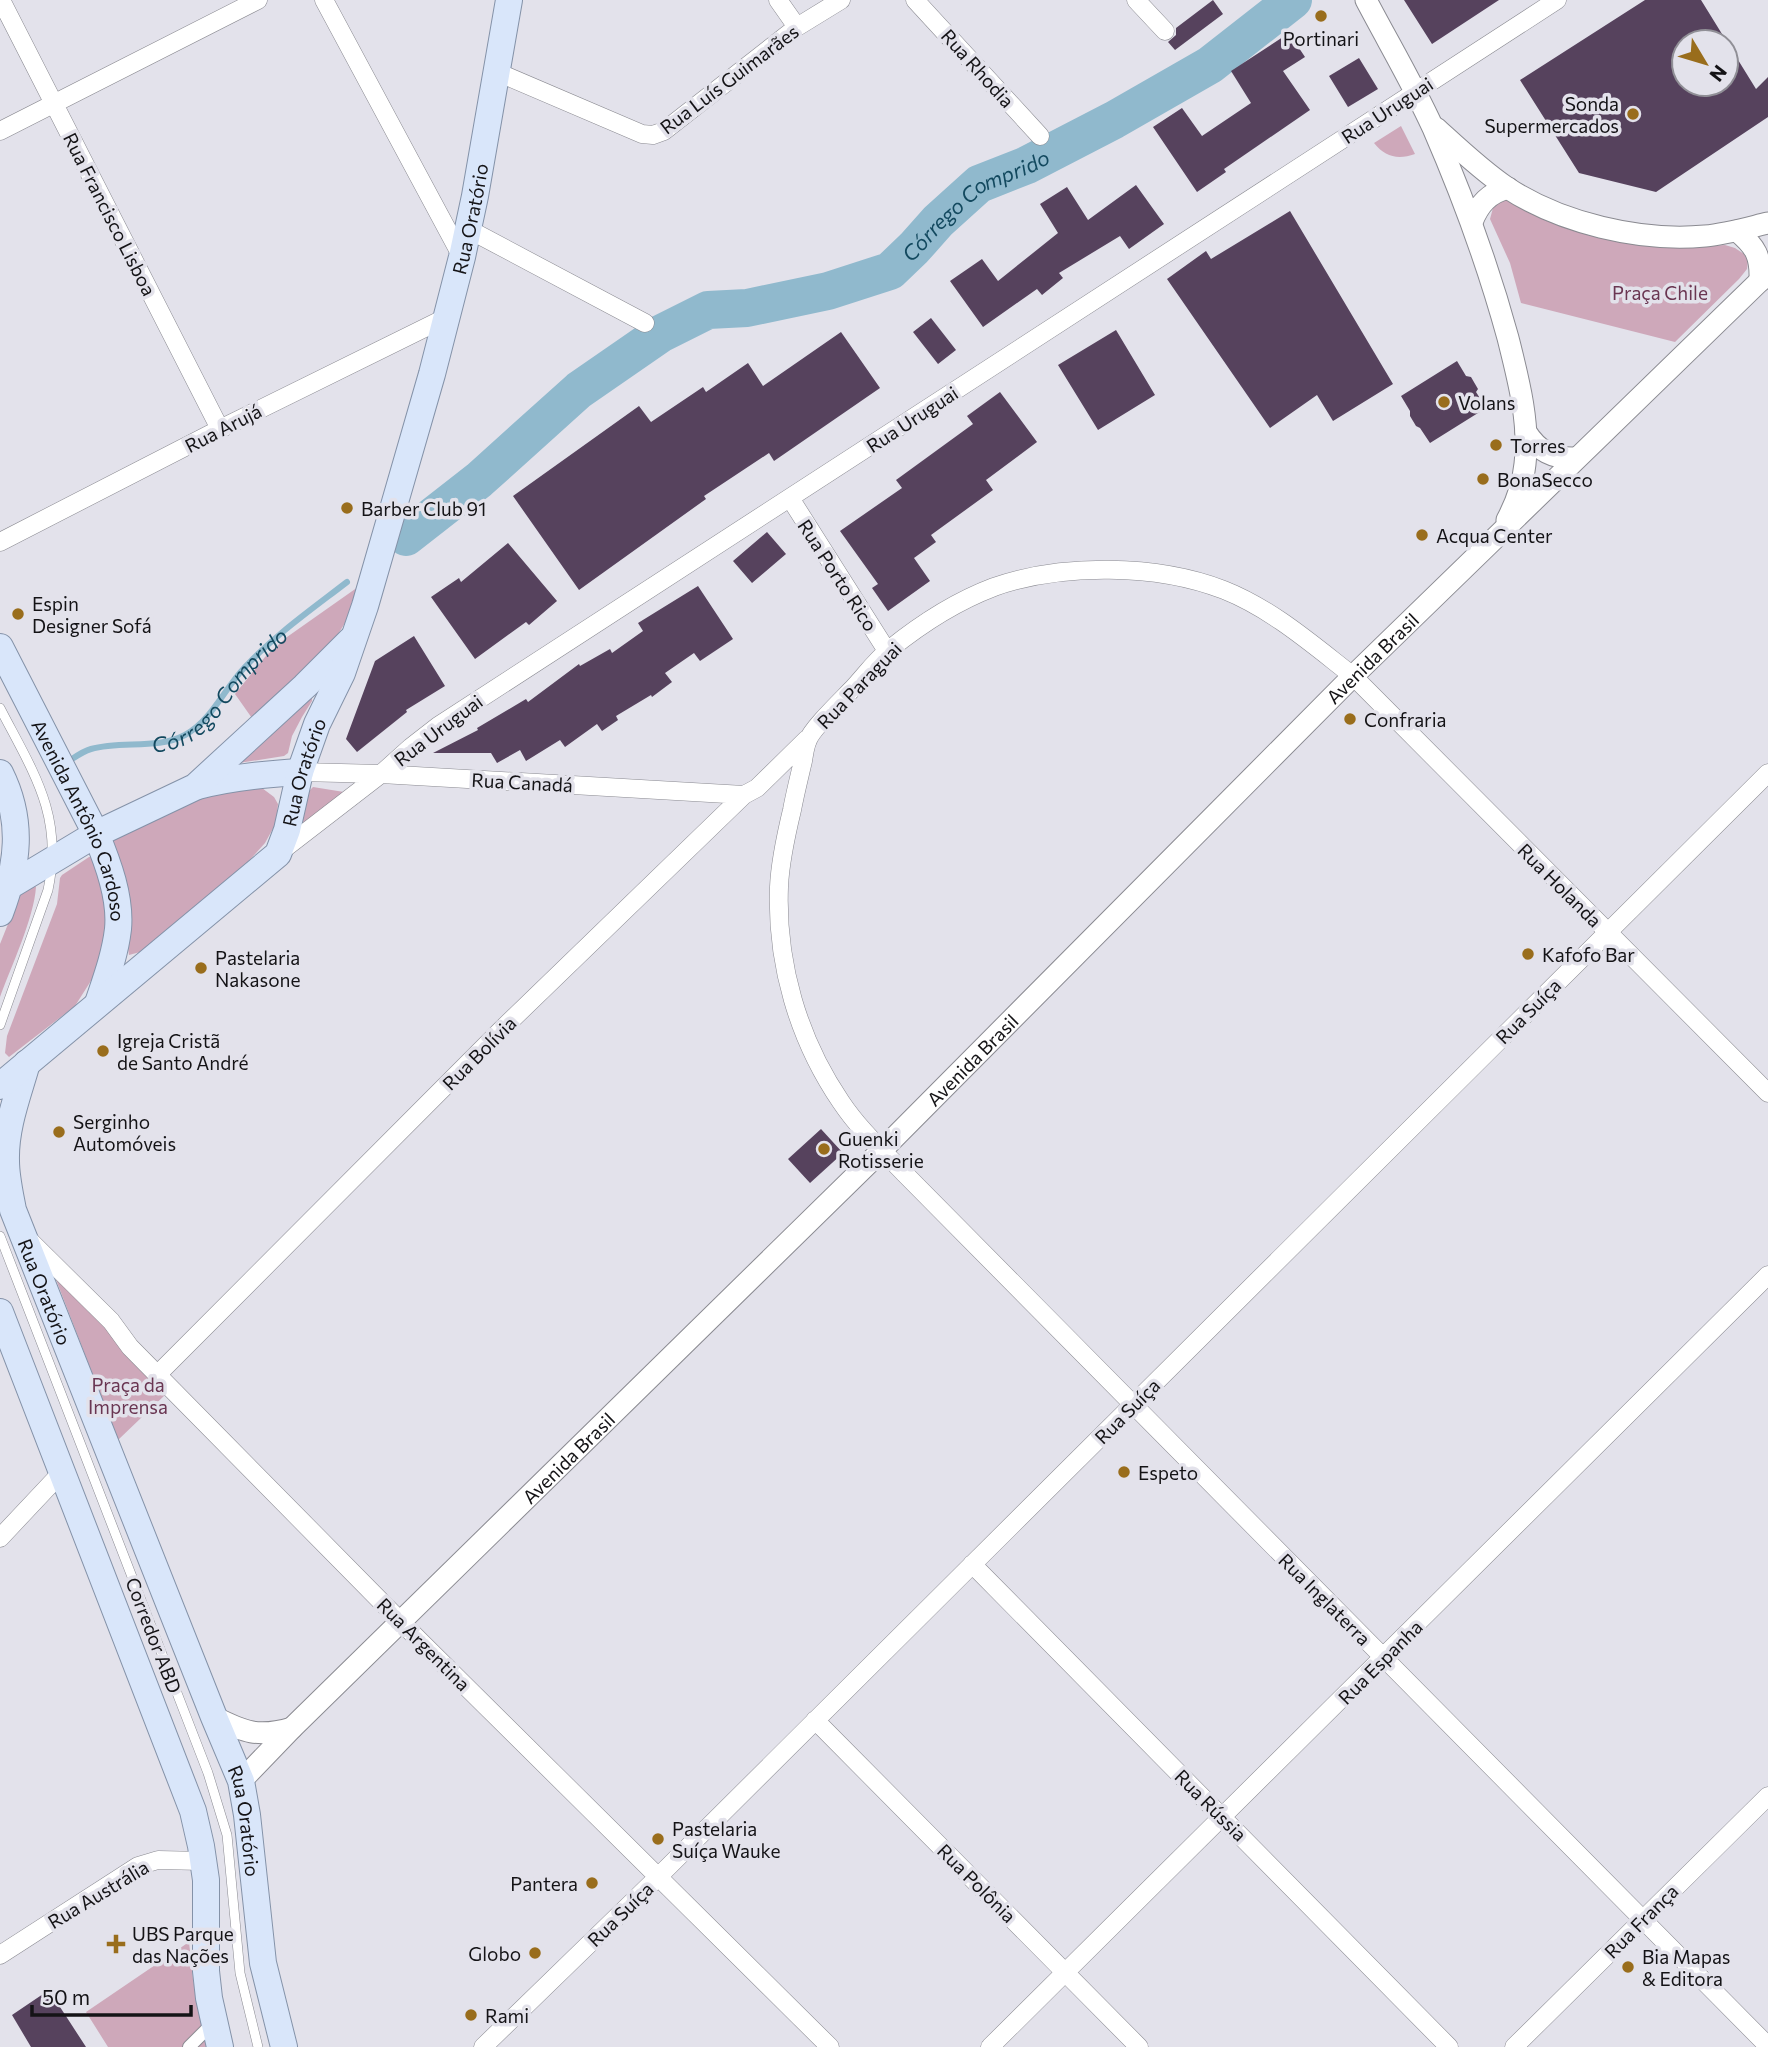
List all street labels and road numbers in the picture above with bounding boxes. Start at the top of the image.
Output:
street label: Rua Luís Guimarães [655,19,803,139]
street label: Rua Rhodia [937,24,1019,112]
street label: Rua Uruguai [1337,72,1437,148]
street label: Rua Francisco Lisboa [59,129,161,299]
street label: Rua Oratório [447,162,492,277]
street label: Rua Uruguai [862,381,962,457]
street label: Rua Arujá [181,399,265,457]
street label: Rua Porto Rico [793,515,883,635]
street label: Avenida Brasil [1321,608,1423,708]
street label: Rua Paraguai [812,637,906,733]
street label: Rua Uruguai [389,689,487,771]
street label: Rua Oratório [277,713,330,829]
street label: Avenida Antônio Cardoso [28,715,130,922]
street label: Rua Canadá [471,768,573,796]
street label: Rua Holanda [1513,838,1607,932]
street label: Rua Suíça [1491,974,1565,1048]
street label: Avenida Brasil [921,1009,1022,1110]
street label: Rua Bolívia [437,1011,521,1095]
street label: Rua Oratório [14,1235,77,1348]
street label: Rua Suíça [1090,1374,1164,1448]
street label: Avenida Brasil [517,1407,619,1508]
street label: Rua Inglaterra [1274,1548,1376,1650]
street label: Corredor ABD [121,1574,187,1696]
street label: Rua Argentina [373,1593,475,1695]
street label: Rua Espanha [1333,1615,1427,1709]
street label: Rua Oratório [224,1761,265,1878]
street label: Rua Rússia [1170,1764,1252,1846]
street label: Rua Polônia [933,1839,1021,1927]
street label: Rua Austrália [43,1855,153,1933]
street label: Rua Suíça [582,1877,658,1951]
street label: Rua França [1599,1879,1683,1963]

